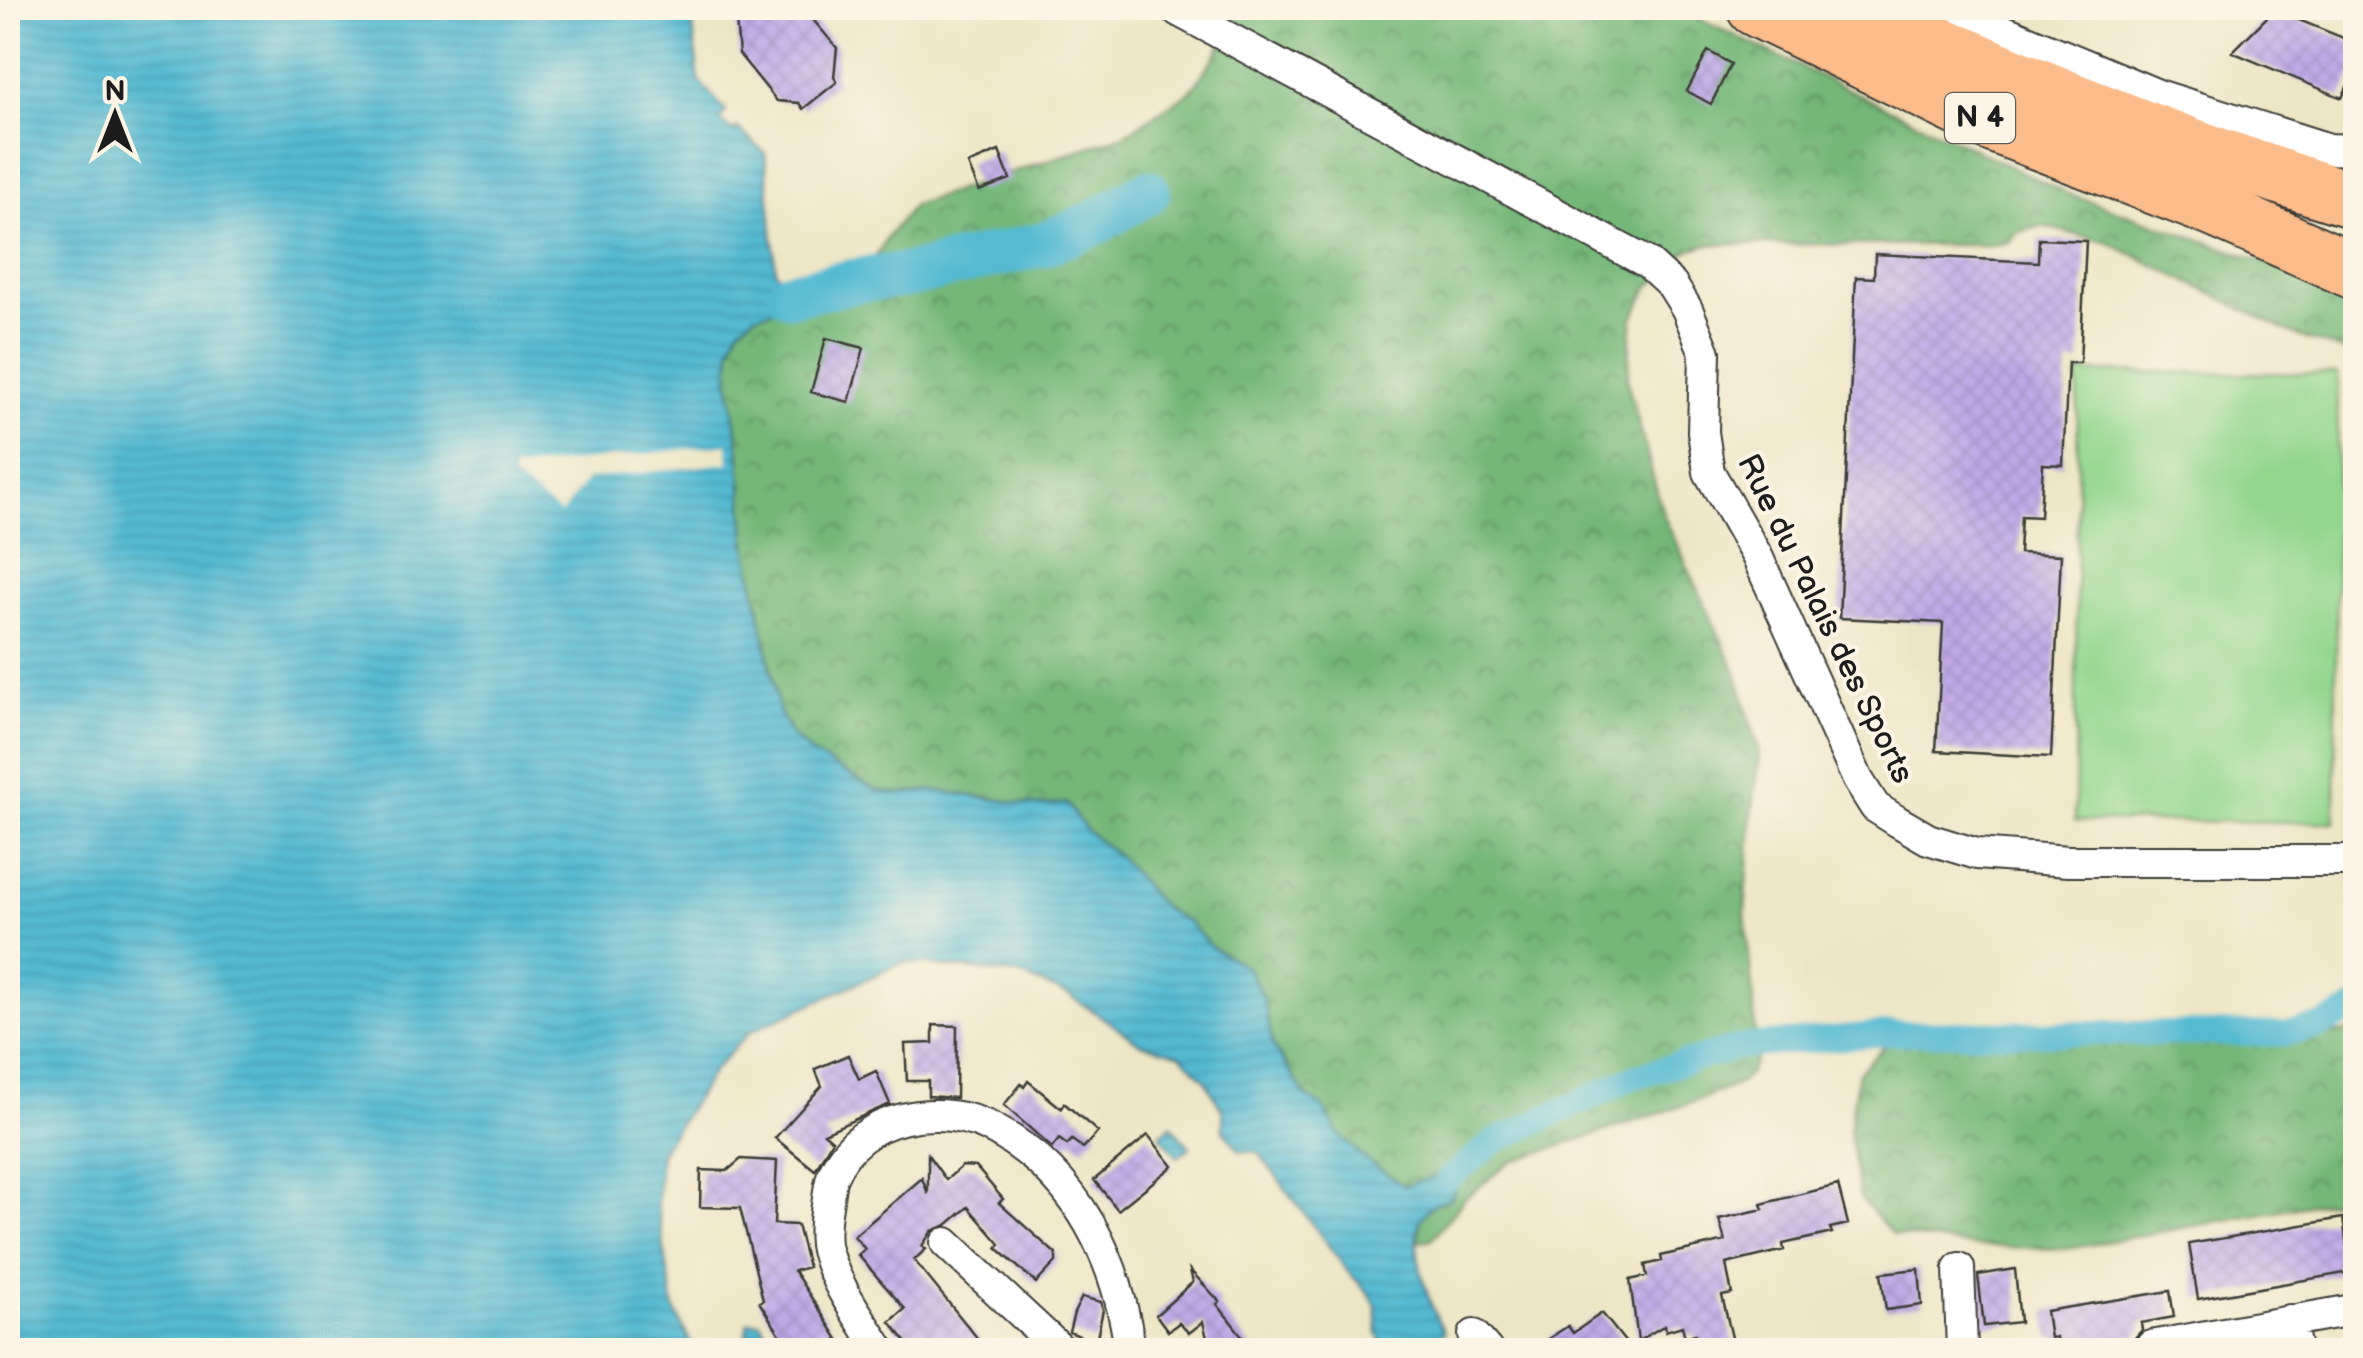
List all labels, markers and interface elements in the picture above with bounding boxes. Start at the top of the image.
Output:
north arrow [65,65,165,165]
text: N [104,75,126,108]
road number: N 4 [1945,93,2015,143]
street label: Rue du Palais des Sports [1728,448,1922,790]

